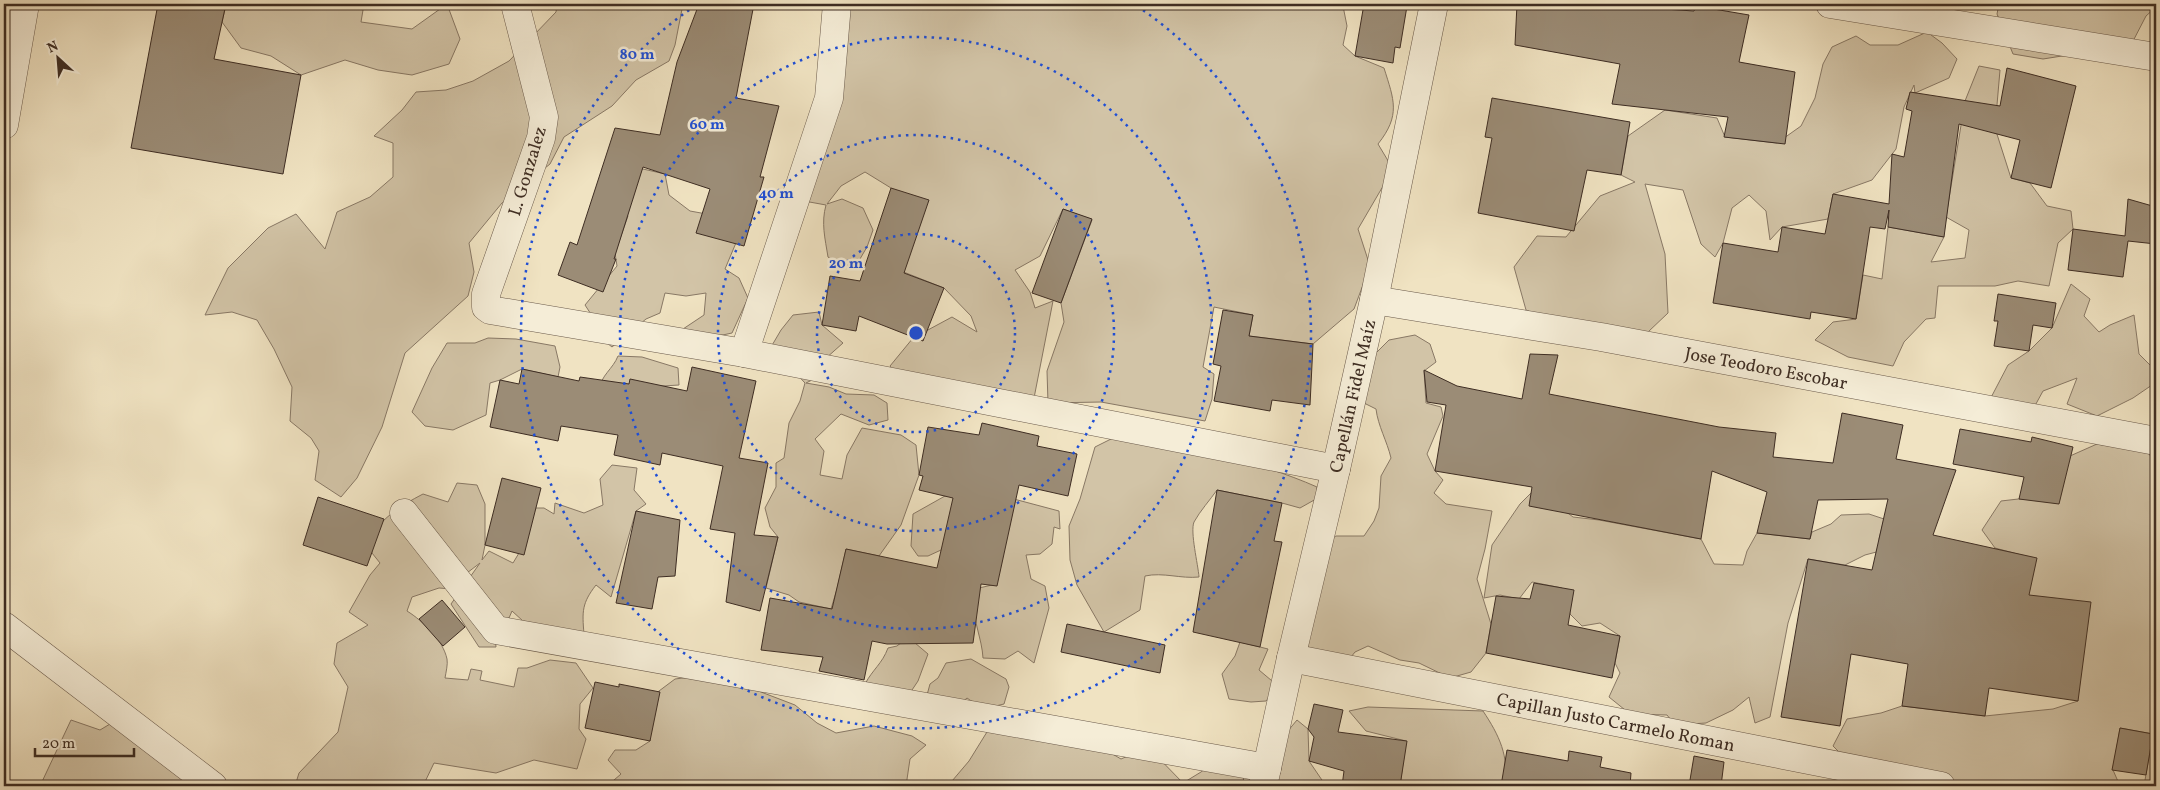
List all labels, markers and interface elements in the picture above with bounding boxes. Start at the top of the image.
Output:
north arrow [32,32,82,82]
text: N [44,37,62,58]
text: 80 m [620,45,655,66]
text: 60 m [690,115,725,136]
street label: L. Gonzalez [503,124,554,219]
text: 40 m [758,184,794,205]
text: 20 m [829,254,864,275]
street label: Capellán Fidel Maíz [1324,317,1383,476]
centre of rings [907,324,925,342]
street label: Jose Teodoro Escobar [1682,342,1850,397]
street label: Capillan Justo Carmelo Roman [1494,688,1737,759]
scale bar [35,725,134,757]
text: 20 m [42,734,75,755]

